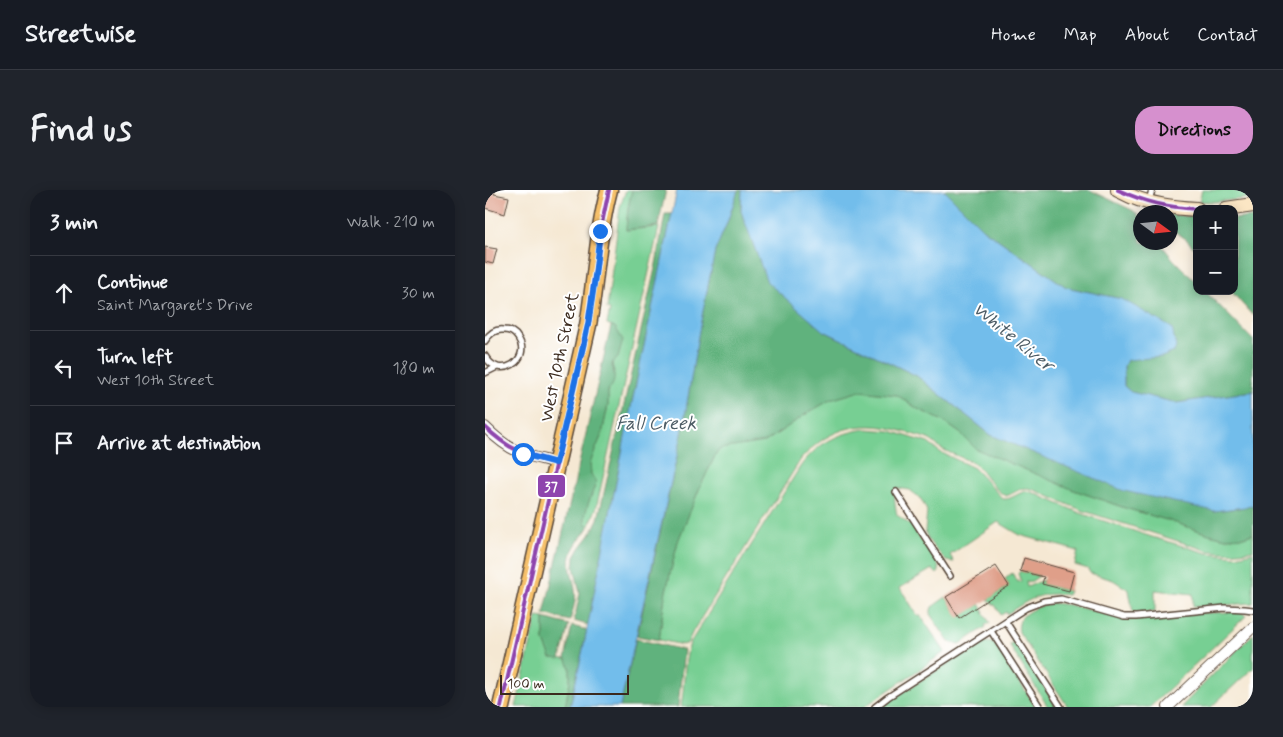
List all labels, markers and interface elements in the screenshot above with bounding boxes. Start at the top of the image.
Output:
text: Streetwise [25,19,136,50]
text: Home [991,23,1036,47]
text: Map [1064,23,1097,47]
text: About [1125,23,1169,47]
text: Contact [1197,23,1258,47]
button: Directions [1135,106,1253,154]
text: Find us [30,107,132,153]
north arrow [1133,205,1178,250]
map controls [1193,205,1238,295]
button: + [1193,205,1238,250]
text: 3 min [50,209,98,237]
text: Walk · 210 m [347,212,435,233]
route end [589,220,612,243]
button: − [1193,250,1238,295]
text: Continue [97,270,168,295]
icon: ahead [50,279,78,307]
text: 30 m [402,283,435,304]
street label: West 10th Street [535,290,585,424]
text: Saint Margaret's Drive [97,295,253,316]
water label: White River [967,297,1061,380]
text: Turn left [97,345,173,370]
icon: left [50,354,78,382]
text: 180 m [392,358,435,379]
text: West 10th Street [97,370,214,391]
water label: Fall Creek [616,411,697,436]
icon: arrive [50,429,78,457]
text: Arrive at destination [97,431,261,456]
route start [512,443,535,466]
line badge: 37 [537,474,566,498]
text: 37 [544,478,558,496]
scale bar [500,672,629,695]
text: 100 m [507,675,545,693]

